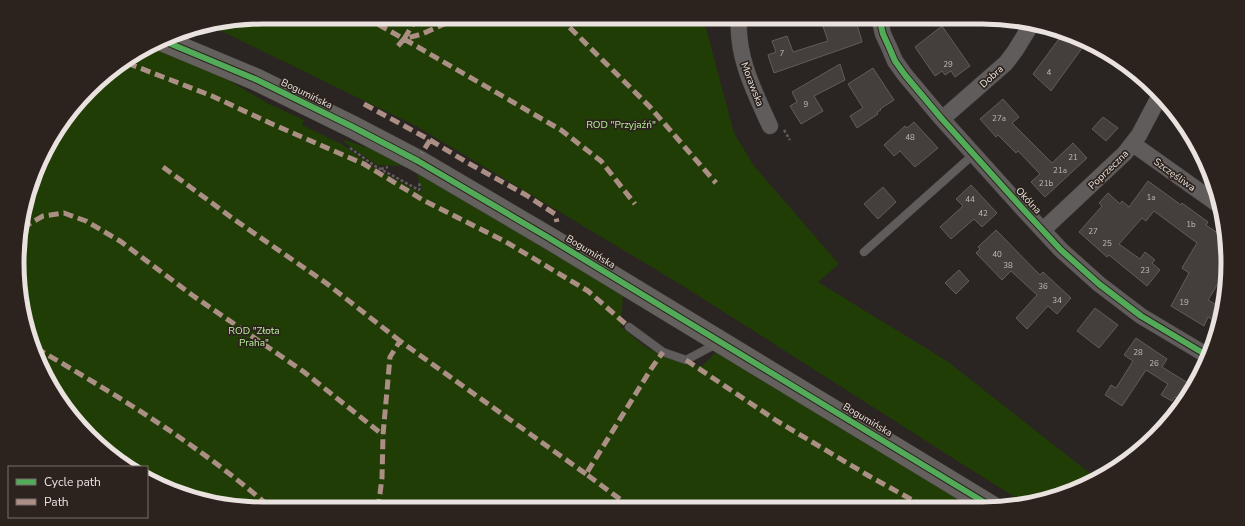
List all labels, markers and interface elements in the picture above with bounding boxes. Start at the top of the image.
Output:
house number: 7 [780,48,785,59]
house number: 29 [943,59,953,70]
street label: Morawska [737,60,767,108]
street label: Dobra [977,62,1007,91]
house number: 4 [1047,67,1052,78]
street label: Bogumińska [279,75,335,112]
house number: 9 [804,99,809,110]
house number: 27a [992,113,1006,124]
park label: ROD "Przyjaźń" [586,118,656,132]
house number: 48 [905,132,915,143]
street label: Poprzeczna [1085,147,1132,193]
house number: 21 [1068,152,1078,163]
street label: Szczęśliwa [1151,155,1198,195]
house number: 21a [1053,165,1067,176]
house number: 21b [1039,178,1053,189]
street label: Okólna [1012,184,1044,217]
house number: 1a [1146,192,1156,203]
house number: 44 [965,194,975,205]
house number: 42 [978,208,988,219]
house number: 1b [1186,219,1196,230]
house number: 27 [1088,226,1098,237]
street label: Bogumińska [563,232,618,272]
house number: 25 [1102,238,1112,249]
house number: 40 [992,249,1002,260]
house number: 38 [1003,260,1013,271]
house number: 23 [1140,265,1150,276]
house number: 36 [1038,281,1048,292]
house number: 34 [1052,295,1062,306]
house number: 19 [1179,297,1189,308]
park label: ROD "Złota Praha" [228,324,280,350]
house number: 28 [1133,347,1143,358]
house number: 26 [1149,358,1159,369]
street label: Bogumińska [840,400,895,440]
legend [8,466,148,518]
text: Cycle path [44,474,101,490]
text: Path [44,494,69,510]

